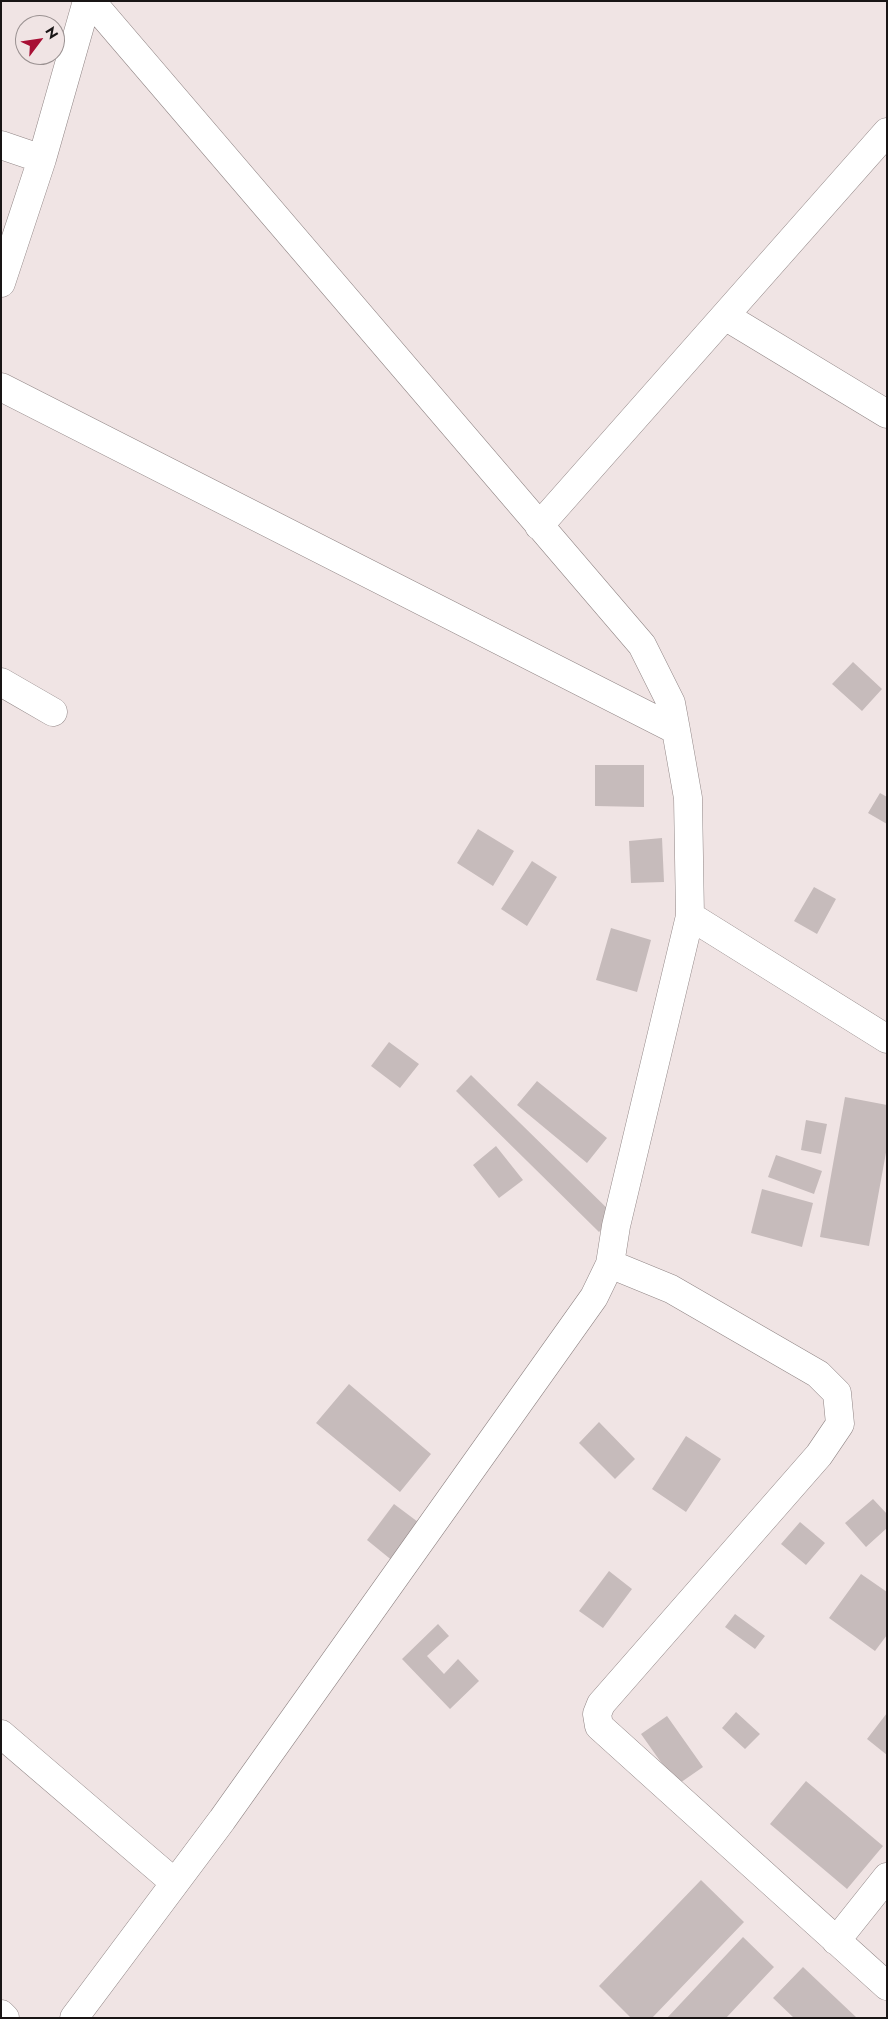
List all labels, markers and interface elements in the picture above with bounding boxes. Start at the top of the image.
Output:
north arrow [15,15,65,65]
text: N [41,23,63,43]

